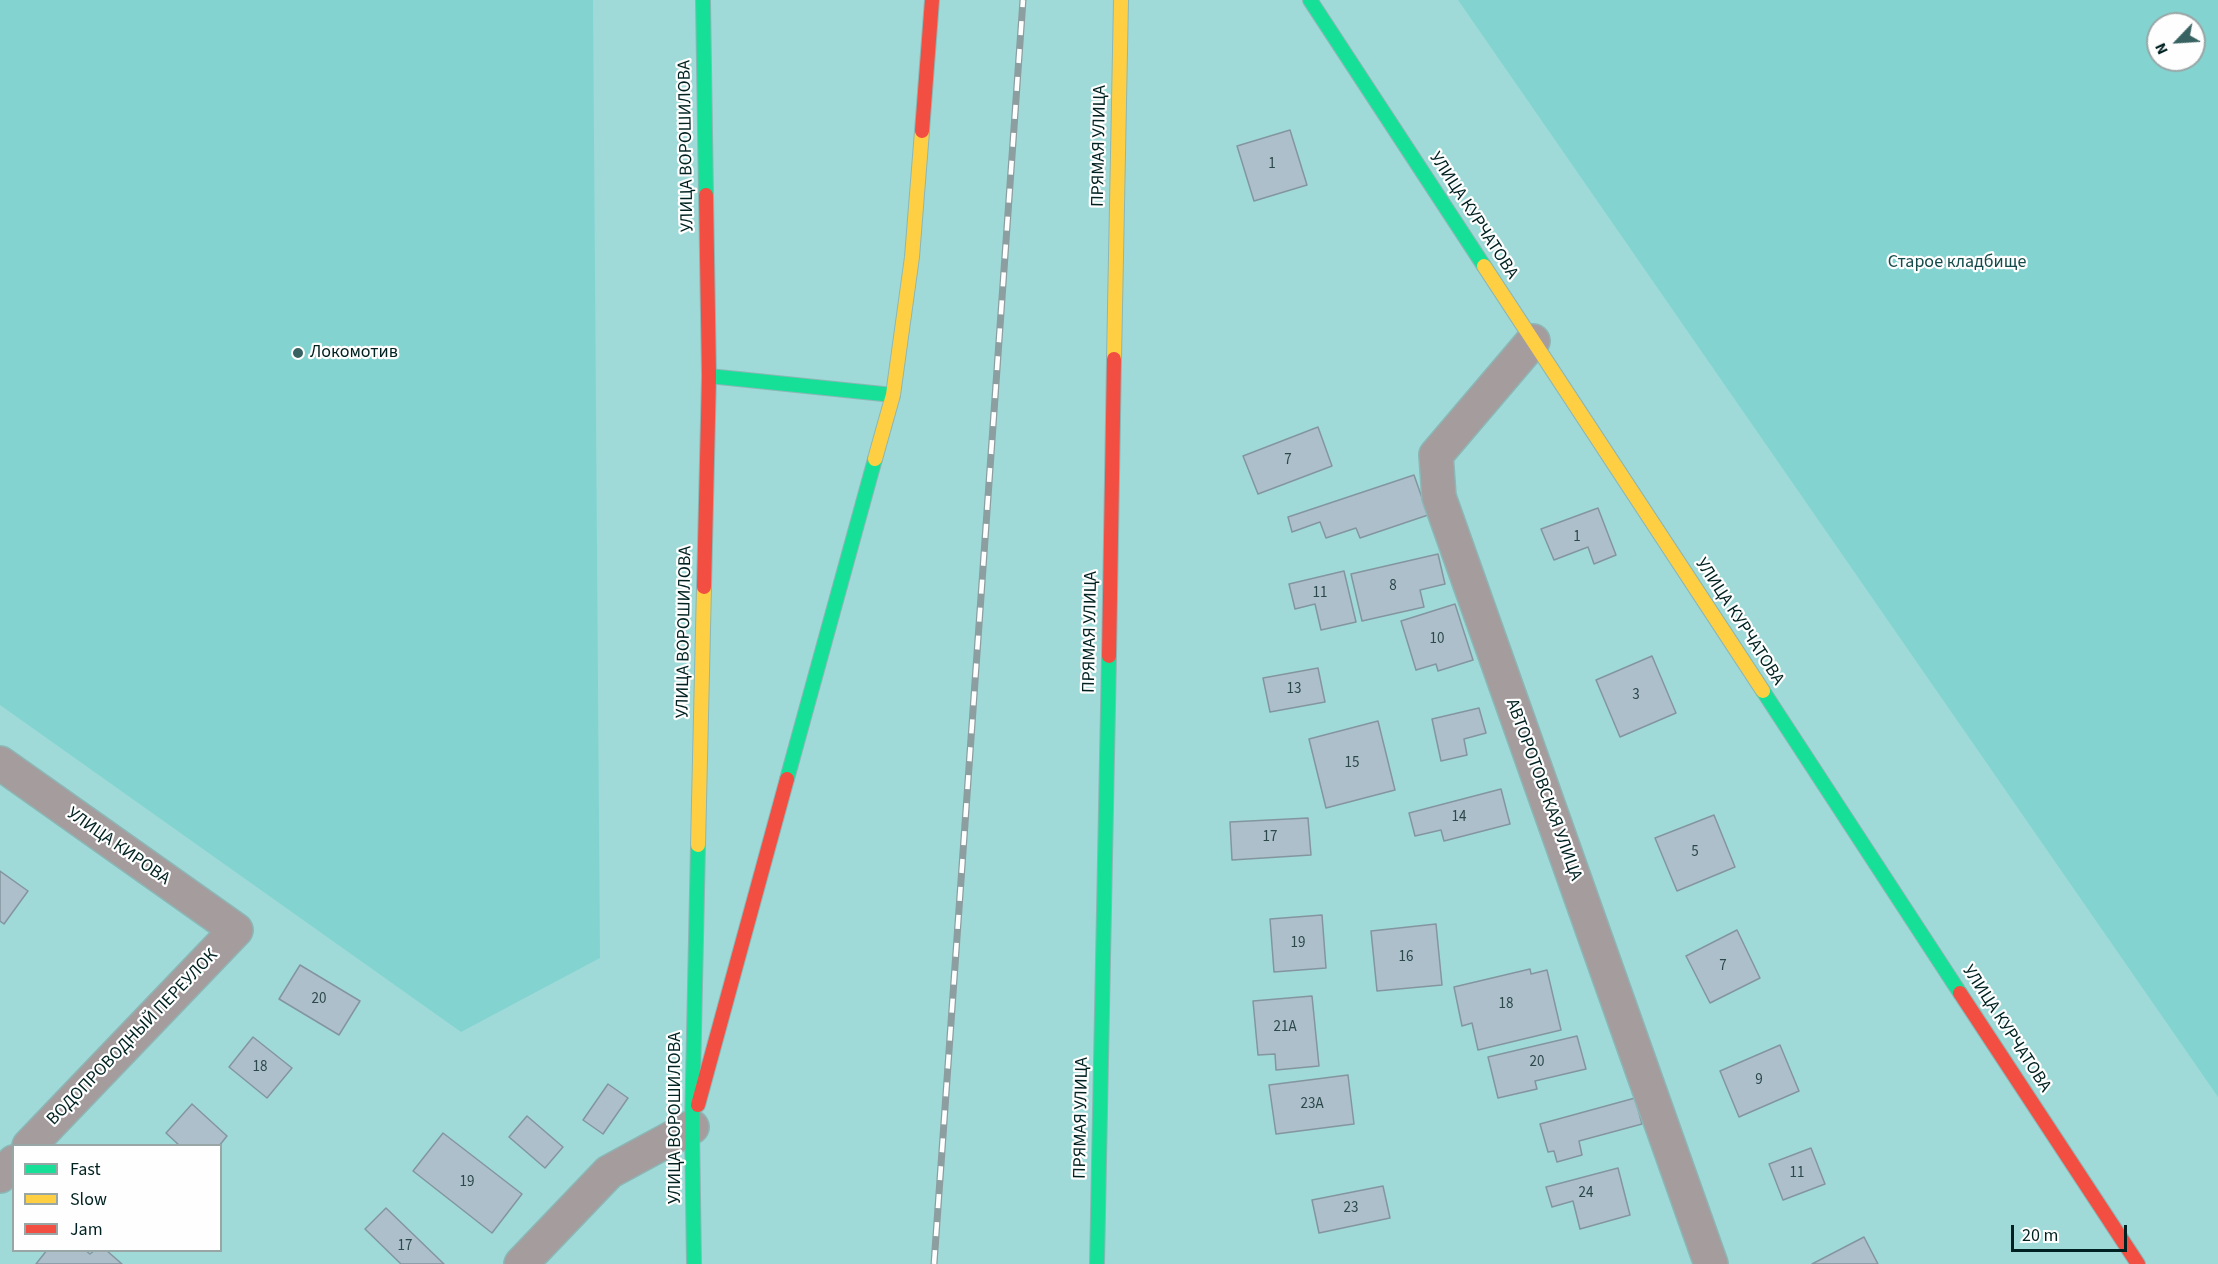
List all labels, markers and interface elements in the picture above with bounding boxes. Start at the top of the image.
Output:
north arrow [2146,12,2206,72]
text: N [2149,39,2174,58]
street label: УЛИЦА ВОРОШИЛОВА [675,60,699,232]
street label: ПРЯМАЯ УЛИЦА [1088,85,1112,207]
street label: УЛИЦА КУРЧАТОВА [1424,148,1522,284]
house number: 1 [1268,156,1276,174]
park label: Старое кладбище [1888,252,2026,274]
place label: Локомотив [310,342,398,364]
marker: Локомотив [291,346,305,360]
house number: 7 [1284,452,1292,470]
house number: 1 [1573,529,1581,547]
street label: УЛИЦА ВОРОШИЛОВА [673,546,697,718]
street label: УЛИЦА КУРЧАТОВА [1690,554,1788,690]
street label: ПРЯМАЯ УЛИЦА [1079,571,1103,693]
house number: 8 [1389,578,1397,596]
house number: 11 [1313,585,1327,603]
house number: 10 [1430,631,1444,649]
house number: 13 [1287,681,1301,699]
house number: 3 [1632,687,1640,705]
street label: АВТОРОТОВСКАЯ УЛИЦА [1500,696,1586,884]
house number: 15 [1345,755,1359,773]
street label: УЛИЦА КИРОВА [62,803,174,891]
house number: 14 [1452,809,1466,827]
house number: 17 [1263,829,1277,847]
house number: 5 [1691,844,1699,862]
house number: 19 [1291,935,1305,953]
street label: ВОДОПРОВОДНЫЙ ПЕРЕУЛОК [43,945,223,1131]
house number: 16 [1399,949,1413,967]
house number: 7 [1719,958,1727,976]
street label: УЛИЦА КУРЧАТОВА [1957,961,2055,1097]
house number: 20 [312,991,326,1009]
house number: 18 [1499,996,1513,1014]
house number: 21А [1273,1019,1297,1037]
street label: УЛИЦА ВОРОШИЛОВА [665,1032,687,1204]
house number: 20 [1530,1054,1544,1072]
street label: ПРЯМАЯ УЛИЦА [1070,1057,1094,1179]
house number: 18 [253,1059,267,1077]
house number: 9 [1755,1072,1763,1090]
house number: 23А [1300,1096,1324,1114]
legend [12,1144,222,1252]
text: Fast [70,1157,101,1182]
house number: 11 [1790,1165,1804,1183]
house number: 19 [460,1174,474,1192]
house number: 24 [1579,1185,1593,1203]
text: Slow [70,1187,107,1212]
house number: 23 [1344,1200,1358,1218]
scale bar [2014,1213,2130,1251]
text: Jam [70,1217,103,1242]
text: 20 m [2022,1223,2058,1248]
house number: 17 [398,1238,412,1256]

